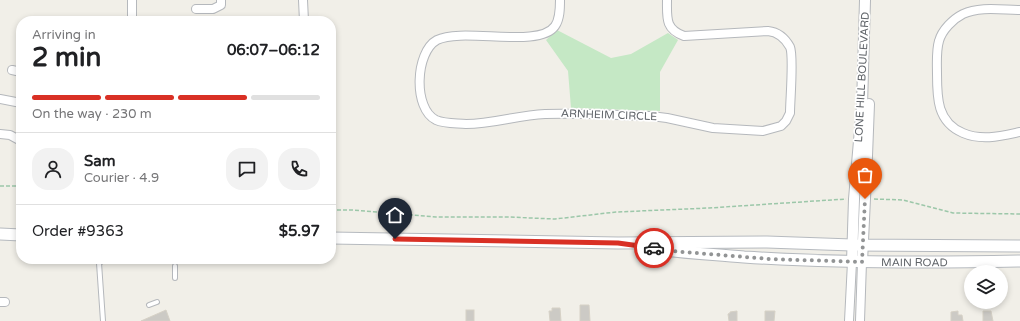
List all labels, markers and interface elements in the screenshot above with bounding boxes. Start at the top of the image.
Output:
street label: LONE HILL BOULEVARD [852,11,872,143]
text: Arriving in [32,27,96,43]
text: 06:07–06:12 [227,41,320,59]
text: 2 min [32,42,101,73]
text: On the way · 230 m [32,106,152,122]
street label: ARNHEIM CIRCLE [561,107,657,123]
button: person [32,148,74,190]
button: chat [226,148,268,190]
button: phone [278,148,320,190]
text: Sam [84,152,115,170]
pin [848,158,882,199]
icon: bag [854,164,876,186]
text: Courier · 4.9 [84,170,159,186]
pin [378,198,412,239]
icon: home [384,204,406,226]
text: Order #9363 [32,222,124,240]
text: $5.97 [279,222,320,240]
courier [634,228,674,268]
icon: car [643,237,665,259]
street label: MAIN ROAD [881,255,948,269]
map controls [964,265,1008,309]
button: layers [964,265,1008,309]

